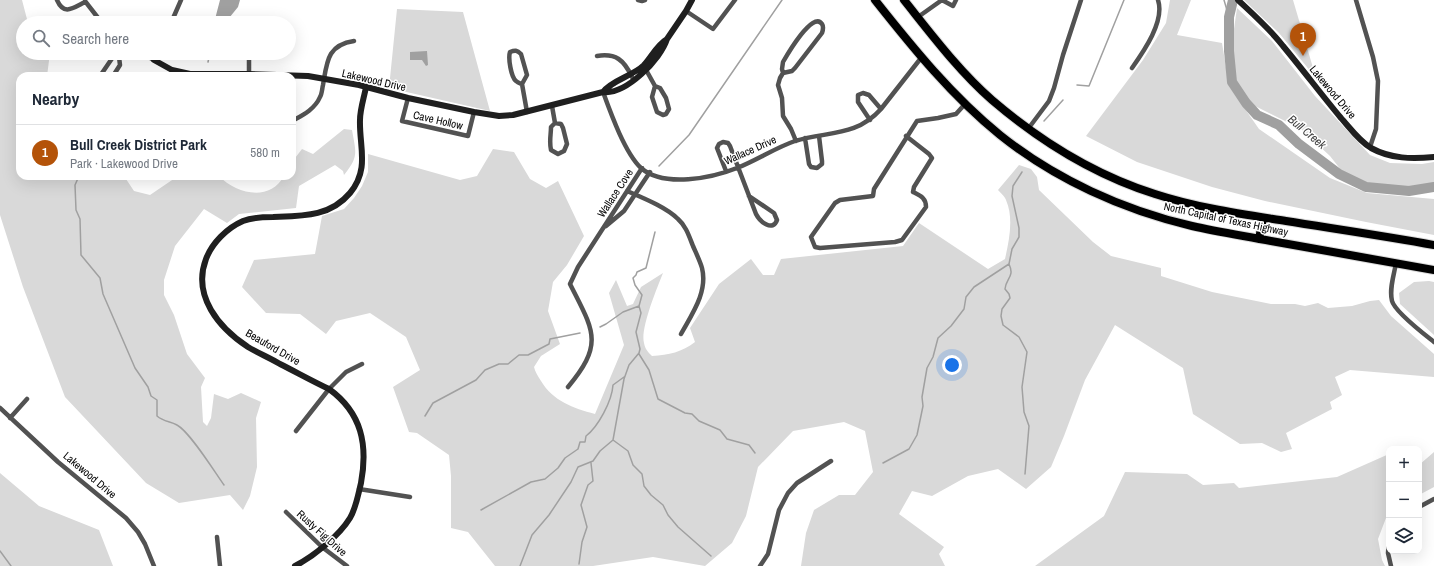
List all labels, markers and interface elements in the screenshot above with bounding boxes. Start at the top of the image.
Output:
search box [16,16,296,60]
pin: 1 [1290,23,1316,56]
icon: search [30,27,52,49]
text: Search here [62,28,129,49]
street label: Lakewood Drive [1307,63,1359,121]
street label: Lakewood Drive [341,66,407,94]
text: Nearby [32,87,79,110]
street label: Cave Hollow [412,107,465,133]
water label: Bull Creek [1284,111,1330,153]
street label: Wallace Drive [722,132,778,168]
text: Bull Creek District Park [70,134,207,155]
text: 1 [42,144,48,161]
text: 580 m [250,144,280,161]
text: Park · Lakewood Drive [70,155,178,172]
street label: Wallace Cove [594,166,636,220]
street label: North Capital of Texas Highway [1163,199,1290,239]
street label: Beauford Drive [243,326,303,368]
your location [942,355,962,375]
map controls [1386,446,1422,554]
button: + [1386,446,1422,482]
street label: Lakewood Drive [61,449,119,501]
button: − [1386,482,1422,518]
street label: Rusty Fig Drive [294,507,350,559]
button: layers [1386,518,1422,554]

